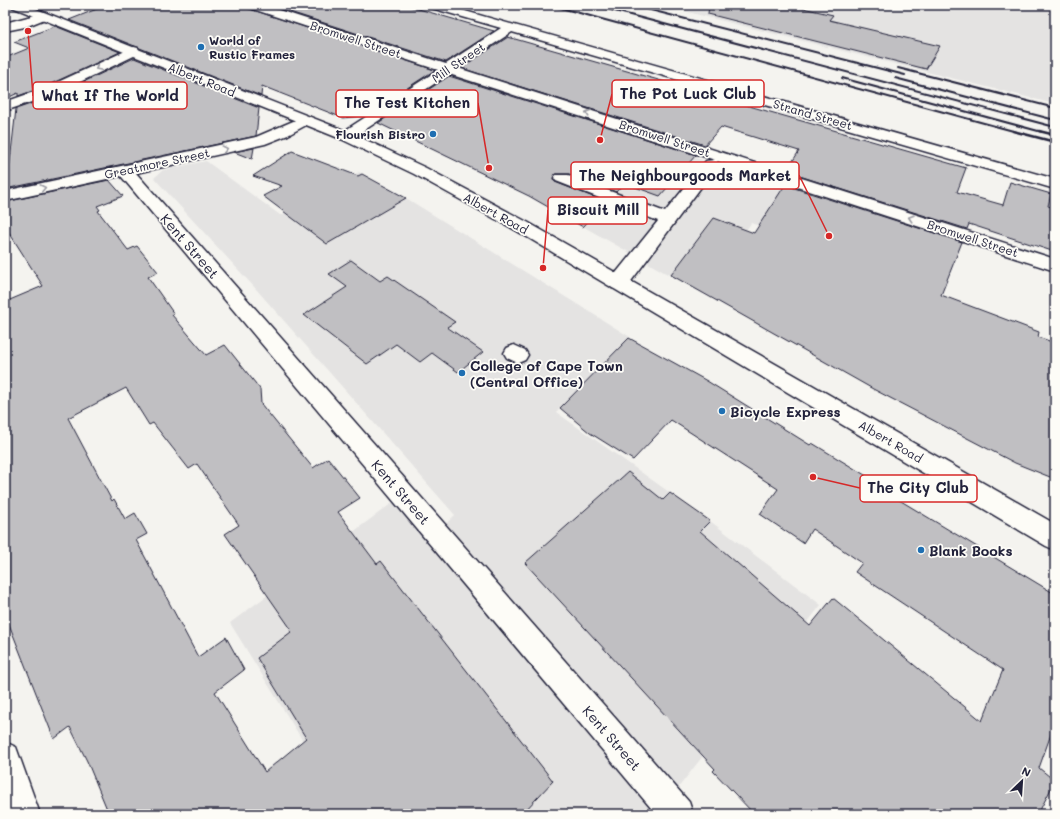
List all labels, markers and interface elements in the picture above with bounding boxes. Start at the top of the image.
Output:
street label: Bromwell Street [308,17,404,61]
place label: World of Rustic Frames [209,32,295,62]
street label: Mill Street [428,38,488,86]
marker: World of Rustic Frames [196,42,206,52]
street label: Albert Road [166,58,238,100]
one-way arrow [95,63,103,71]
callout: The Pot Luck Club [612,80,764,107]
callout: What If The World [33,82,187,109]
text: The Pot Luck Club [620,83,756,103]
text: What If The World [41,85,179,105]
callout: The Test Kitchen [336,90,478,117]
text: The Test Kitchen [344,92,470,112]
street label: Strand Street [771,95,855,133]
one-way arrow [585,110,592,118]
street label: Bromwell Street [617,116,713,160]
place label: Flourish Bistro [335,126,425,142]
marker: Flourish Bistro [428,129,438,139]
street label: Greatmore Street [103,144,211,182]
one-way arrow [222,145,228,153]
callout: The Neighbourgoods Market [571,162,799,189]
text: The Neighbourgoods Market [579,165,792,185]
one-way arrow [40,184,46,192]
street label: Albert Road [461,189,531,237]
callout: Biscuit Mill [548,197,647,224]
text: Biscuit Mill [557,199,639,219]
street label: Kent Street [157,210,223,282]
one-way arrow [908,215,915,223]
street label: Bromwell Street [925,216,1021,260]
place label: College of Cape Town (Central Office) [470,356,623,391]
marker: College of Cape Town (Central Office) [457,368,467,378]
place label: Bicycle Express [730,402,841,421]
marker: Bicycle Express [717,406,727,416]
street label: Albert Road [856,416,926,466]
street label: Kent Street [368,456,434,528]
callout: The City Club [860,475,977,502]
text: The City Club [867,477,969,497]
place label: Blank Books [929,541,1012,560]
marker: Blank Books [916,545,926,555]
street label: Kent Street [579,702,645,774]
north arrow [1002,761,1042,801]
text: N [1019,763,1033,780]

